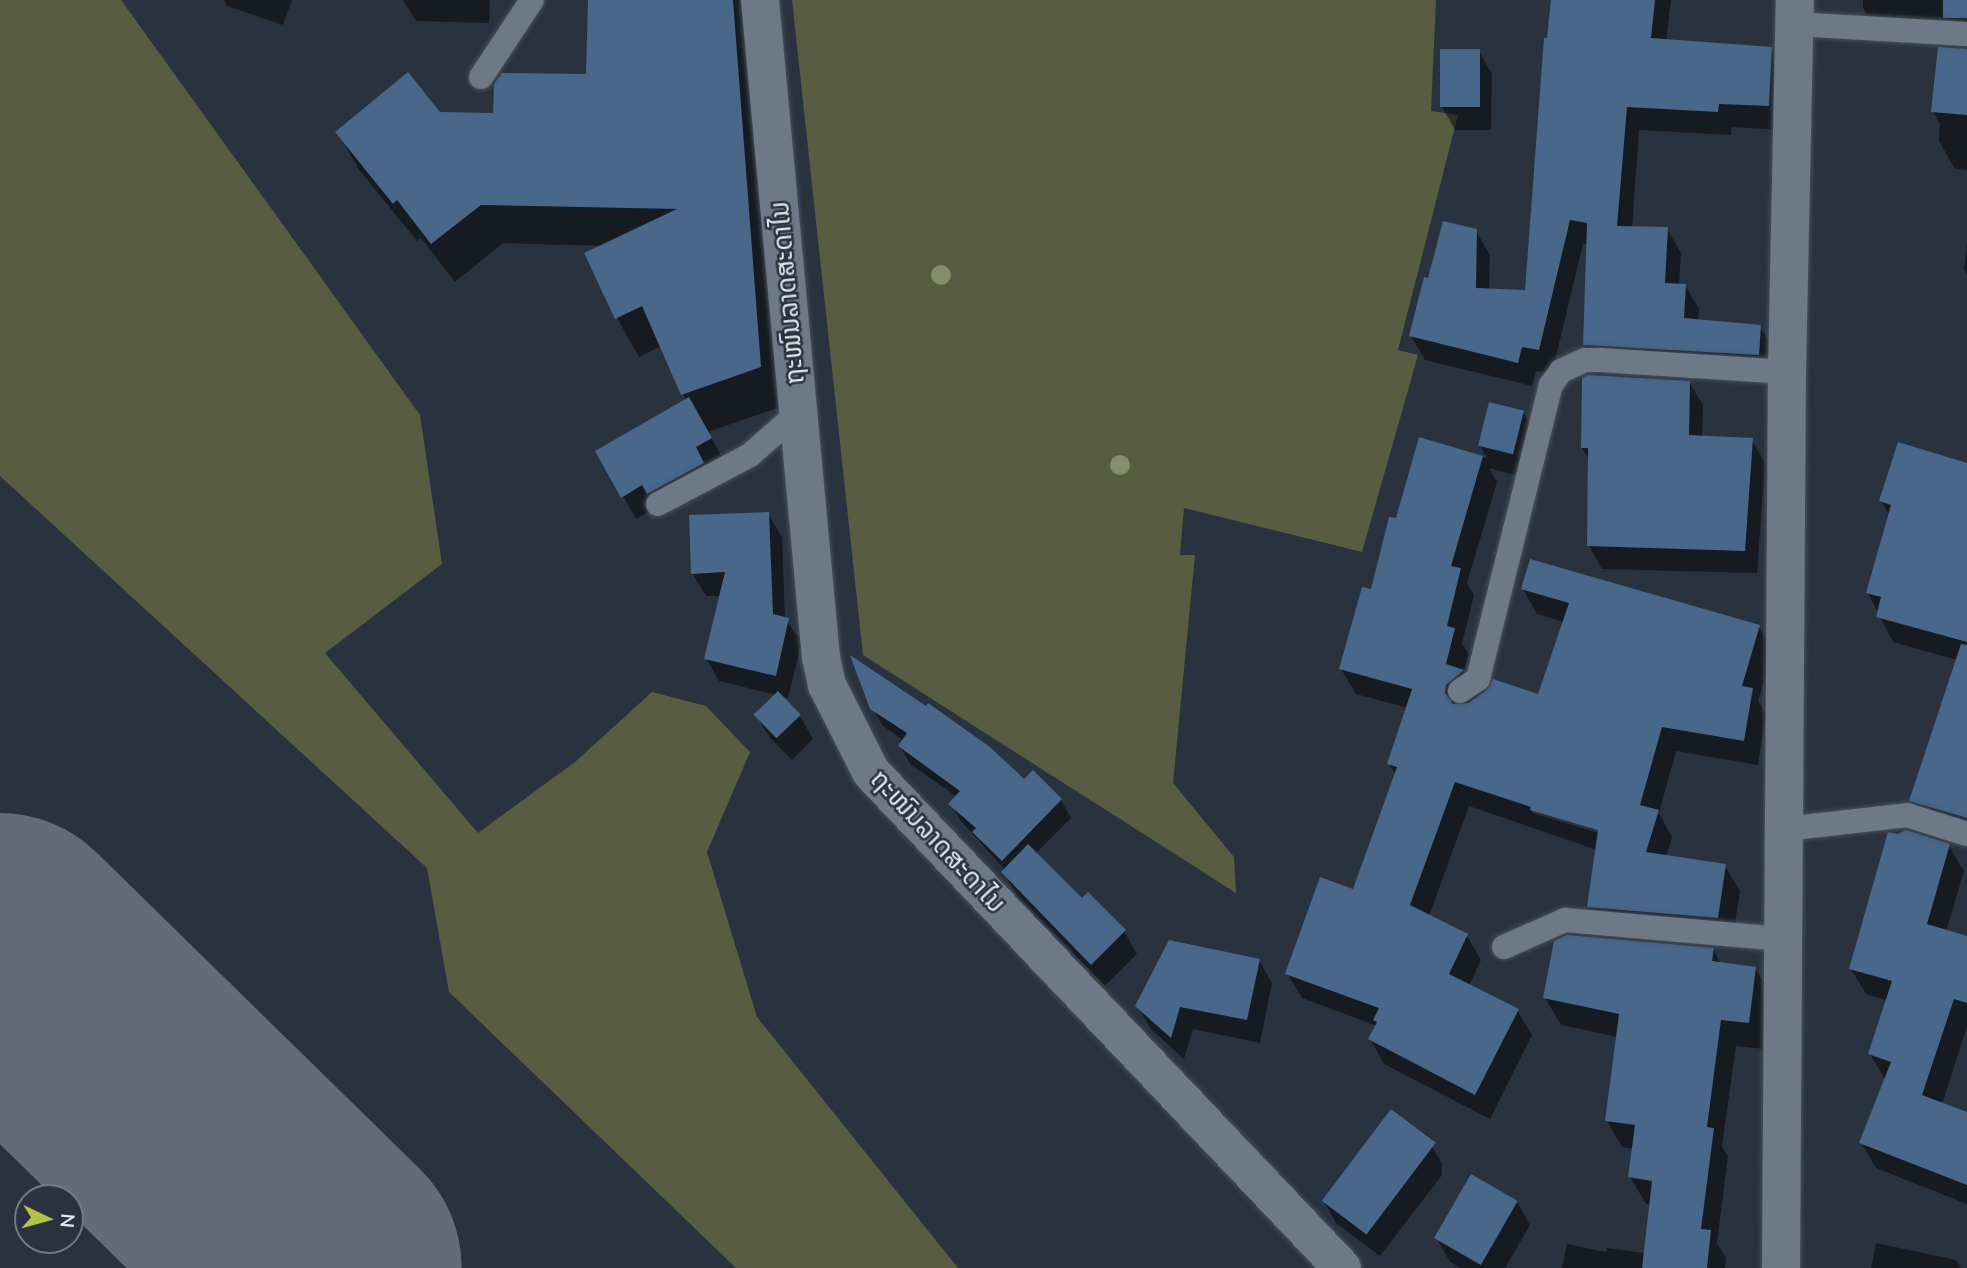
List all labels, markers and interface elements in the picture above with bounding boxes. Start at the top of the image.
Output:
street label: ຖະໜົນລາດສະດາໄນ [763,200,811,386]
street label: ຖະໜົນລາດສະດາໄນ [864,763,1012,919]
north arrow [14,1184,84,1254]
text: N [55,1212,81,1229]

